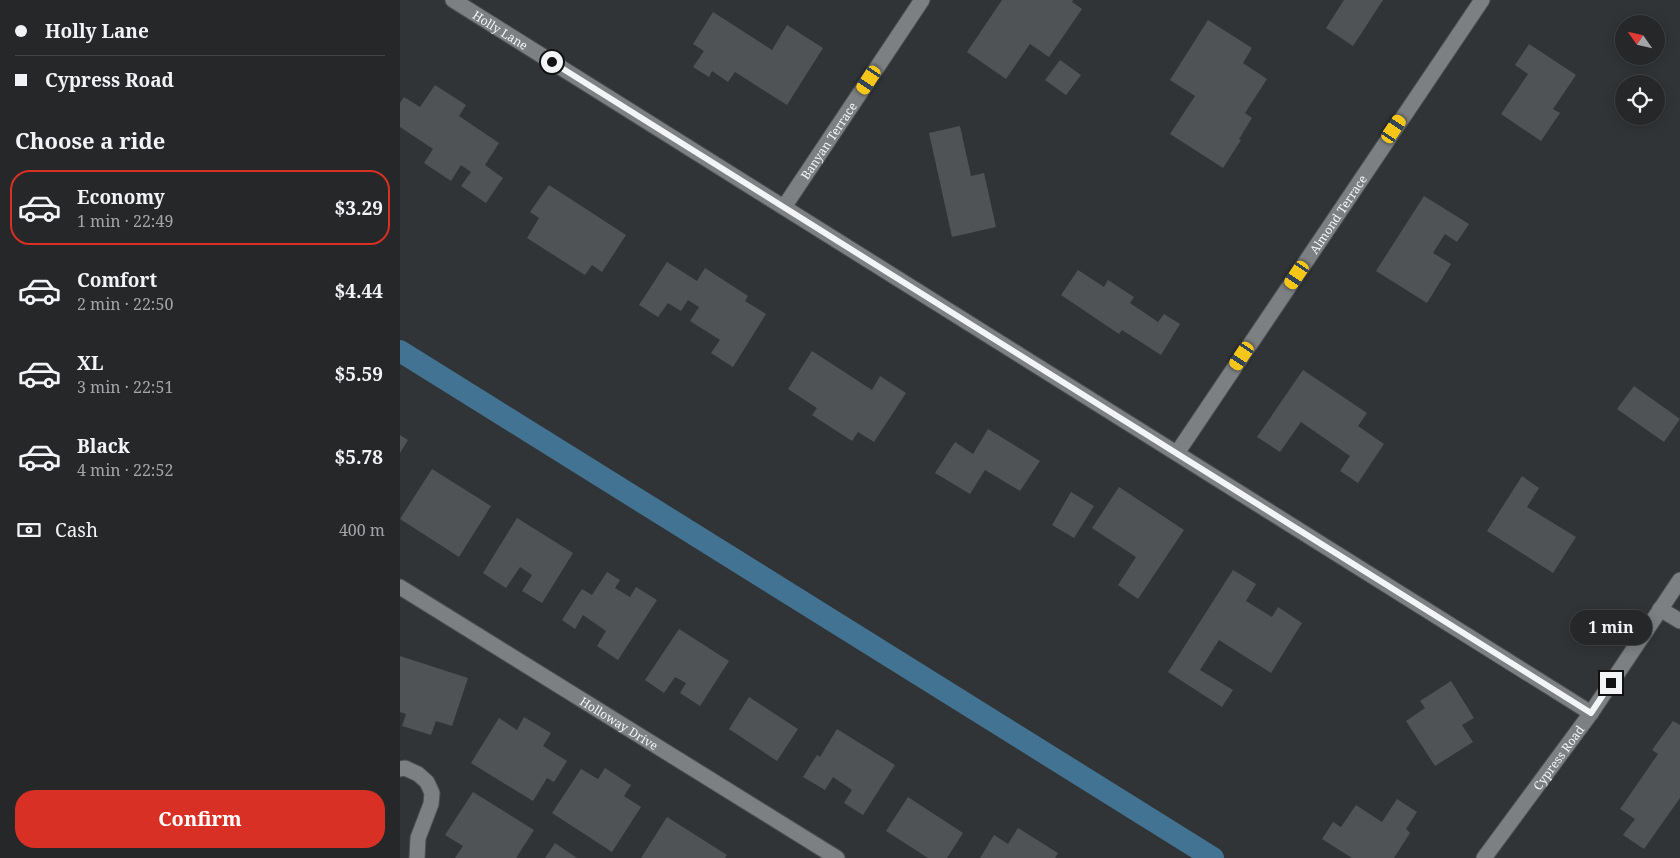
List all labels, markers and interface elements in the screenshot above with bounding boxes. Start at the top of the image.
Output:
street label: Holly Lane [470,6,531,53]
north arrow [1615,15,1665,65]
map controls [1615,15,1665,125]
text: Holly Lane [45,18,149,44]
route start [541,51,563,73]
car [854,63,883,97]
text: Cypress Road [45,67,174,93]
button: locate [1615,75,1665,125]
street label: Banyan Terrace [796,98,860,183]
car [1379,112,1408,146]
text: Choose a ride [15,125,165,155]
street label: Almond Terrace [1305,171,1371,257]
text: Economy [77,184,165,210]
icon: car [17,185,62,230]
text: $3.29 [334,195,383,221]
text: 1 min · 22:49 [77,210,173,232]
car [1282,258,1311,292]
text: Comfort [77,267,157,293]
icon: car [17,268,62,313]
text: $4.44 [334,278,383,304]
text: 2 min · 22:50 [77,293,173,315]
car [1227,339,1256,373]
text: XL [77,350,103,376]
icon: car [17,351,62,396]
text: $5.59 [334,361,383,387]
text: 3 min · 22:51 [77,376,173,398]
text: Black [77,433,130,459]
icon: car [17,434,62,479]
text: $5.78 [334,444,383,470]
text: 4 min · 22:52 [77,459,173,481]
icon: cash [15,516,43,544]
text: Cash [55,517,98,543]
text: 400 m [339,519,385,541]
callout: 1 min [1570,610,1652,646]
text: 1 min [1588,616,1634,638]
route end [1600,672,1622,694]
street label: Holloway Drive [577,692,662,754]
street label: Cypress Road [1529,721,1588,793]
button: Confirm [15,790,385,848]

